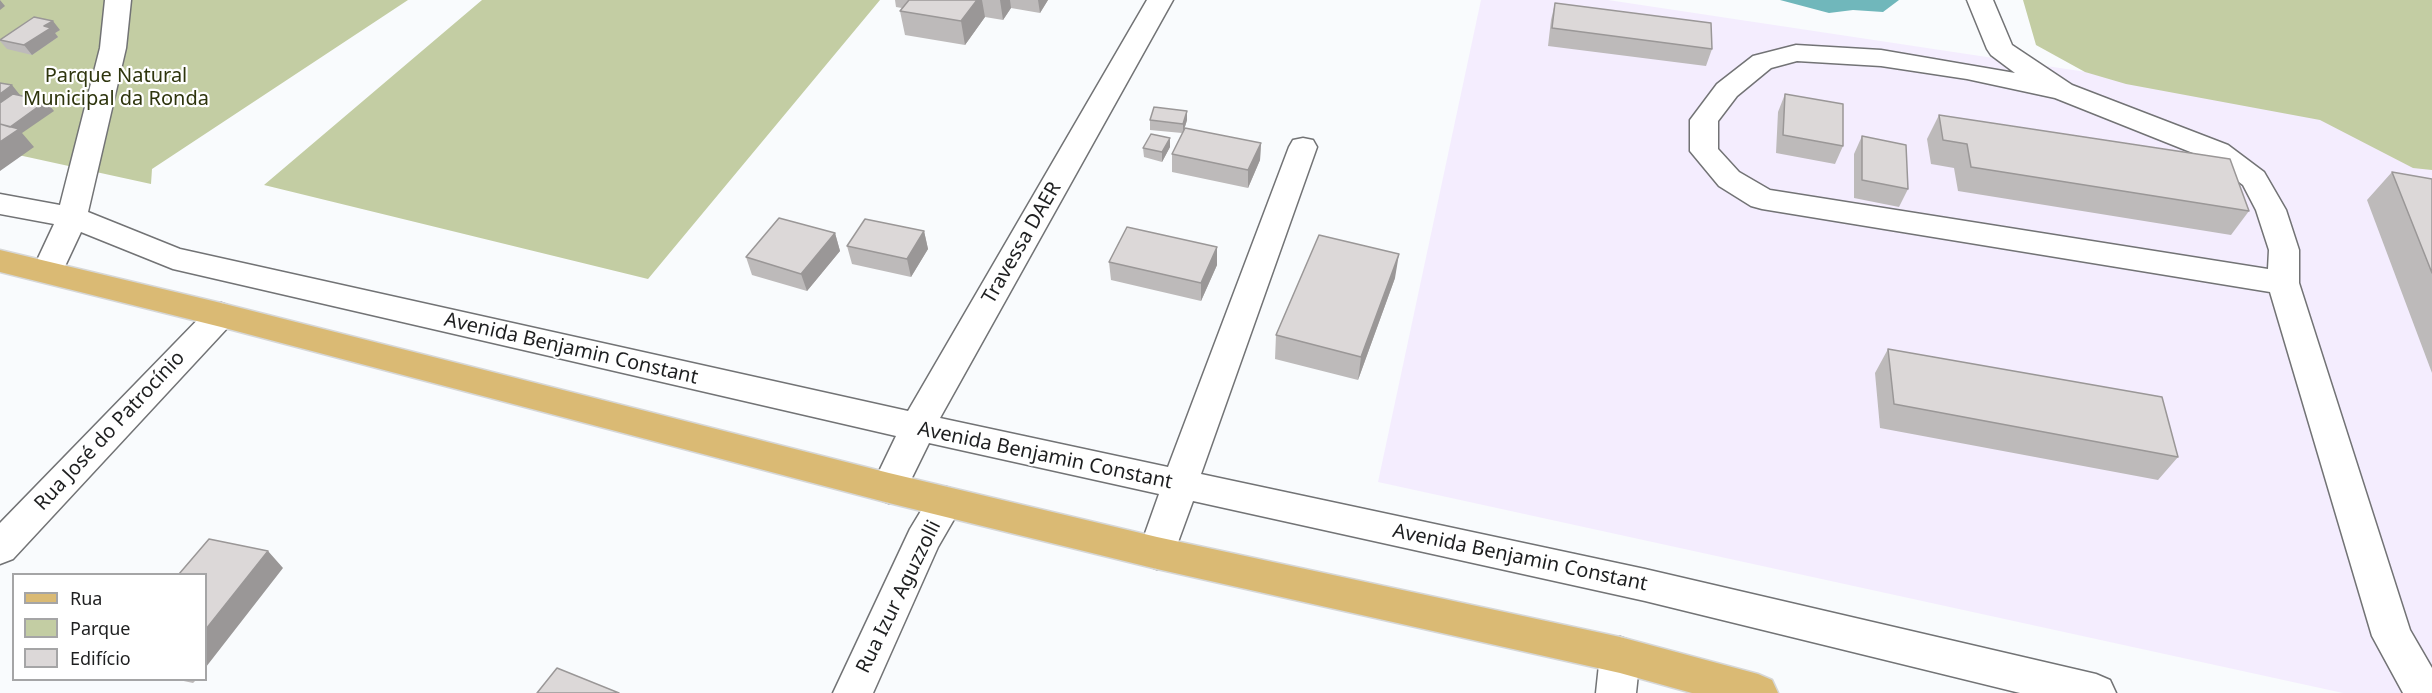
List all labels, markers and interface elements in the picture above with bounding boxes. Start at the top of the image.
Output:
park label: Parque Natural Municipal da Ronda [23,64,209,111]
street label: Travessa DAER [977,178,1067,308]
street label: Avenida Benjamin Constant [442,308,700,390]
street label: Rua José do Patrocínio [30,346,190,516]
street label: Avenida Benjamin Constant [916,417,1174,495]
street label: Rua Izur Aguzzolli [852,517,946,677]
street label: Avenida Benjamin Constant [1391,519,1649,597]
legend [12,573,207,681]
text: Rua [70,586,102,610]
text: Parque [70,616,130,640]
text: Edifício [70,646,131,670]

